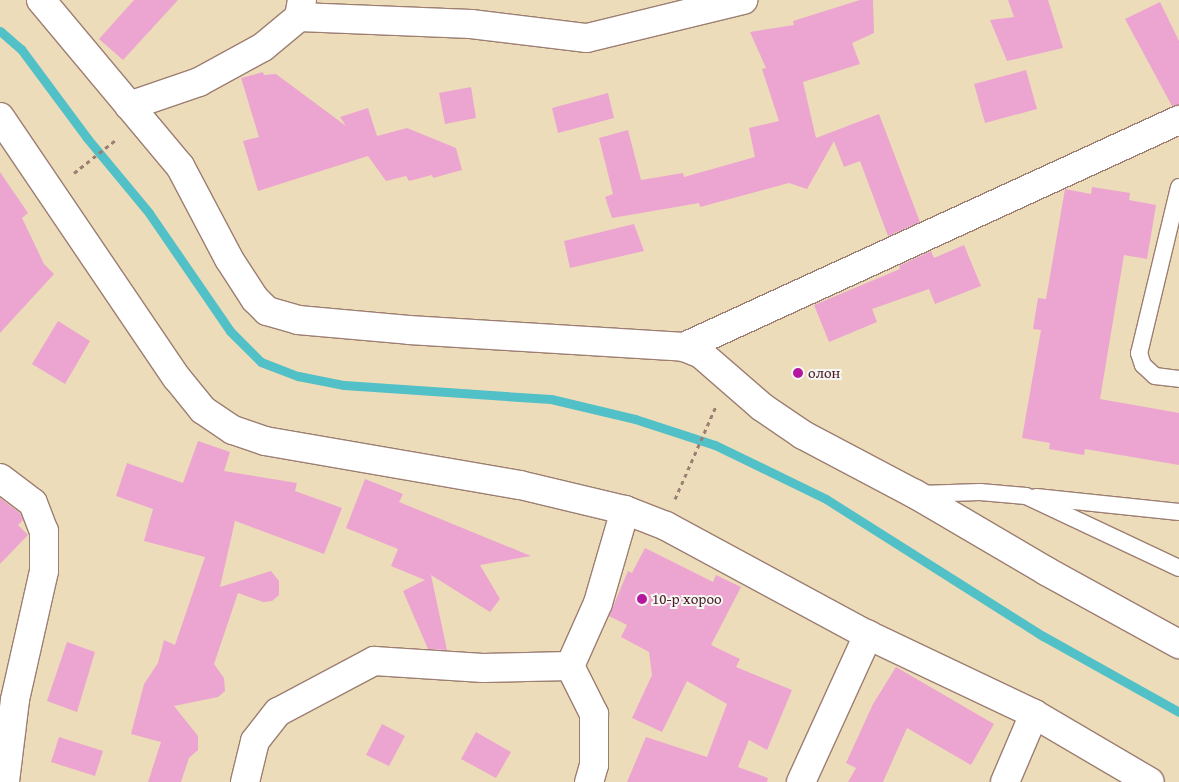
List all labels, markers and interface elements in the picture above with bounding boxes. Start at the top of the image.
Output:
place label: олон [808,364,840,382]
marker: олон [792,367,804,379]
place label: 10-р хороо [652,590,722,608]
marker: 10-р хороо [636,593,648,605]

